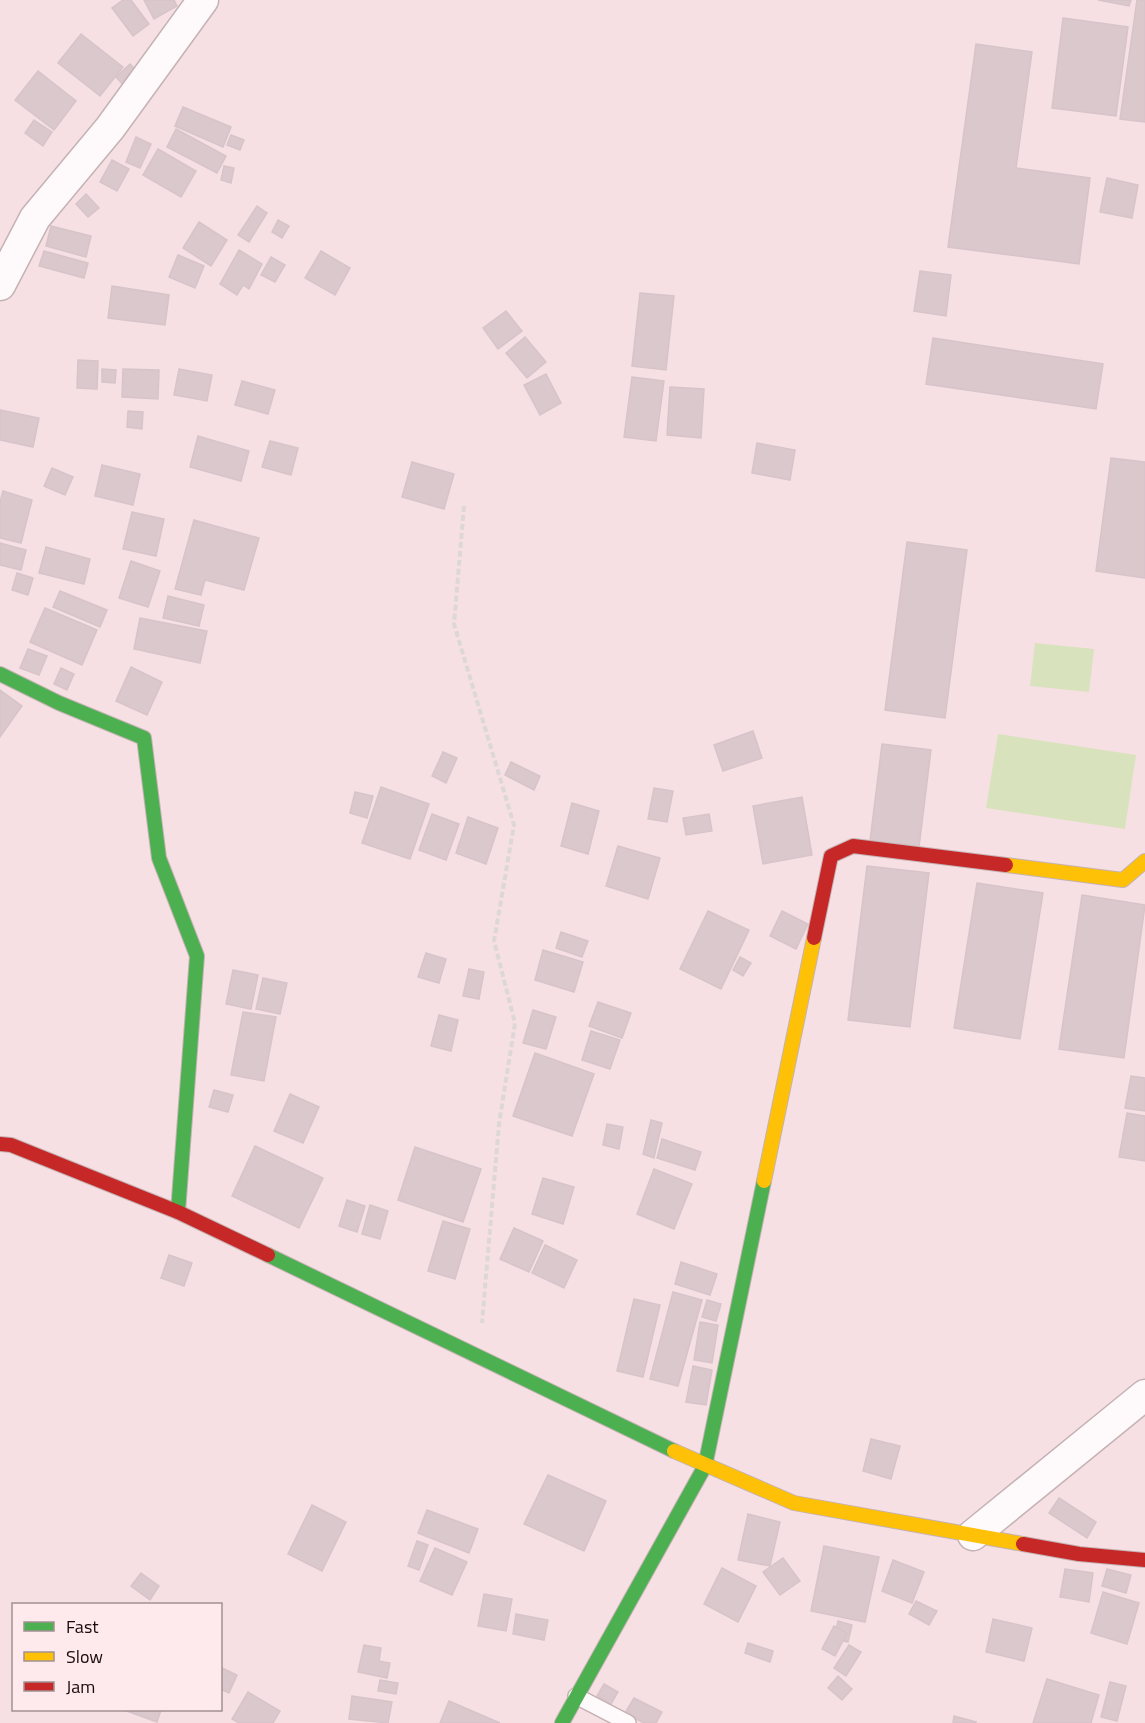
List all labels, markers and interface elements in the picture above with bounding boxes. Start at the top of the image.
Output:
legend [12,1603,222,1711]
text: Fast [66,1613,99,1640]
text: Slow [66,1643,103,1670]
text: Jam [66,1673,95,1700]

